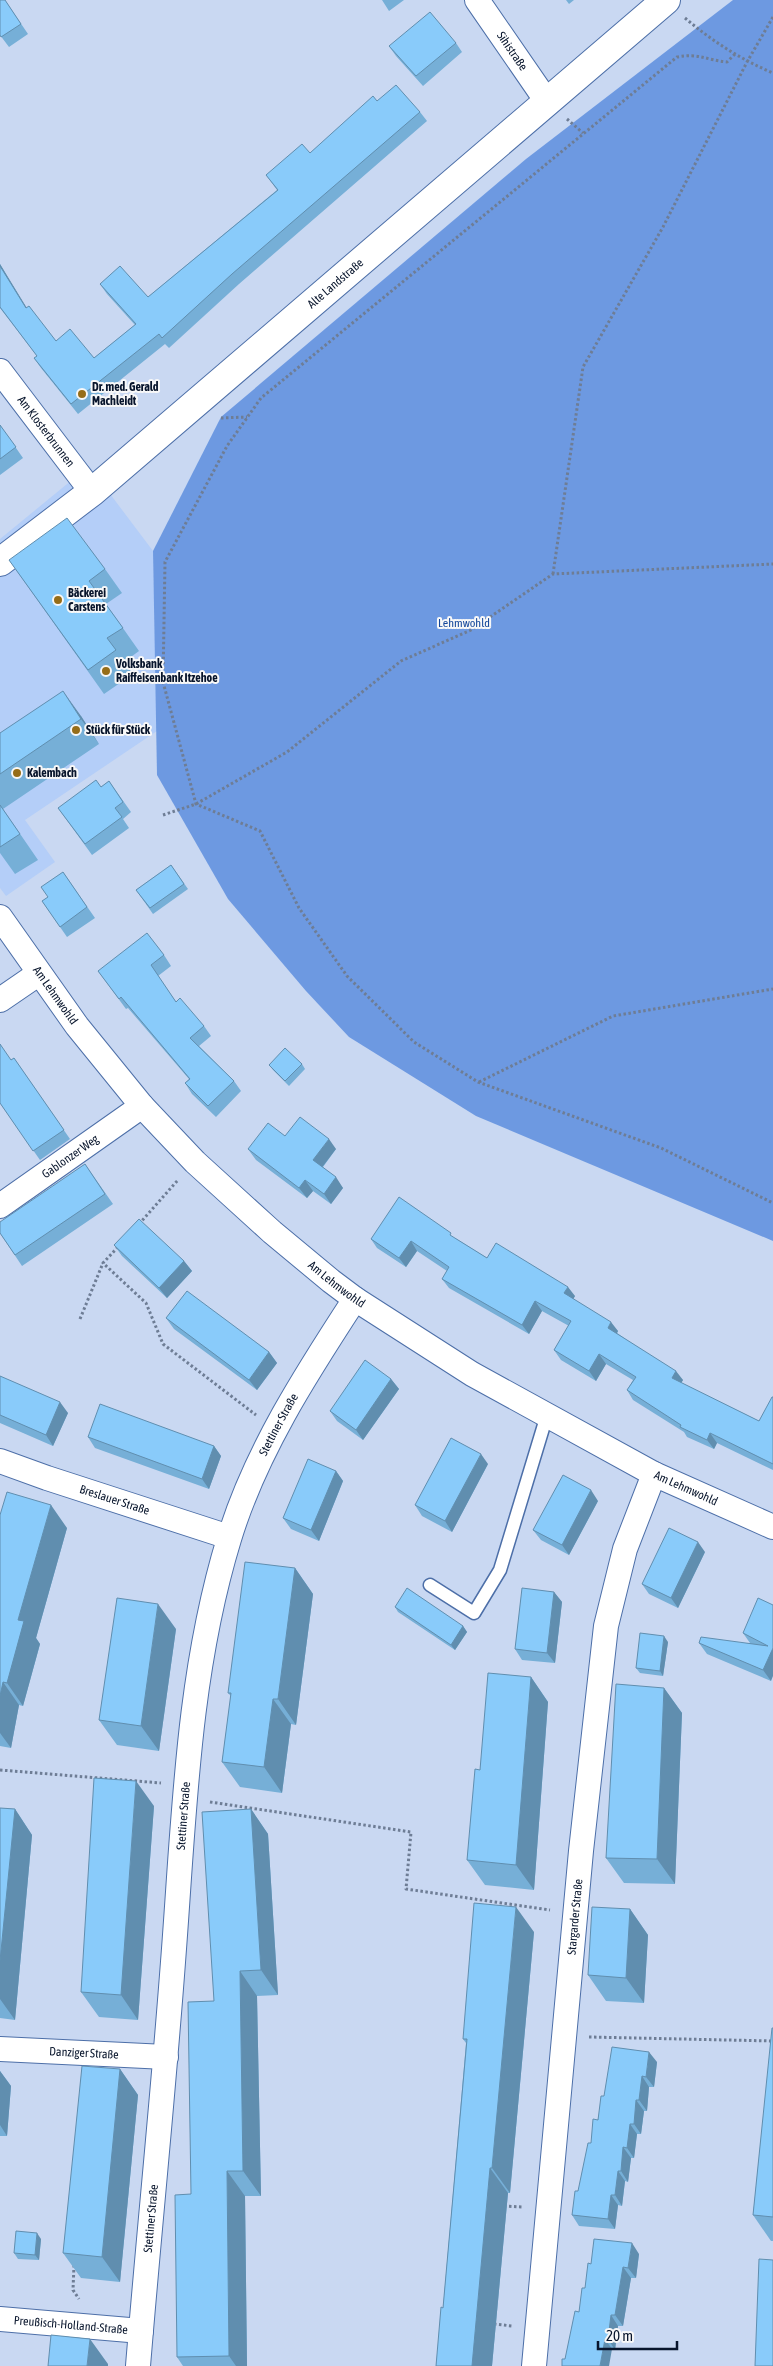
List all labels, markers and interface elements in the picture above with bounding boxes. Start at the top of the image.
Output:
street label: Sihistraße [494,29,530,73]
street label: Alte Landstraße [305,256,366,311]
place label: Dr. med. Gerald Machleidt [92,380,159,408]
marker: Dr. med. Gerald Machleidt [76,388,88,400]
street label: Am Klosterbrunnen [15,393,77,470]
place label: Bäckerei Carstens [68,586,106,614]
marker: Bäckerei Carstens [52,594,64,606]
park label: Lehmwohld [438,616,490,630]
place label: Volksbank Raiffeisenbank Itzehoe [115,657,218,685]
marker: Volksbank Raiffeisenbank Itzehoe [100,665,112,677]
place label: Stück für Stück [86,723,151,737]
marker: Stück für Stück [70,724,82,736]
place label: Kalembach [27,766,77,780]
marker: Kalembach [11,767,23,779]
street label: Am Lehmwohld [30,964,81,1027]
street label: Gablonzer Weg [39,1131,102,1181]
street label: Am Lehmwohld [305,1258,368,1311]
street label: Stettiner Straße [256,1391,301,1458]
street label: Am Lehmwohld [652,1468,720,1508]
street label: Breslauer Straße [78,1482,151,1518]
street label: Stettiner Straße [174,1781,193,1851]
street label: Stargarder Straße [565,1878,585,1955]
street label: Danziger Straße [49,2044,119,2062]
street label: Stettiner Straße [141,2184,161,2253]
street label: Preußisch-Holland-Straße [13,2313,128,2337]
scale bar [598,2318,677,2350]
text: 20 m [606,2327,633,2344]

